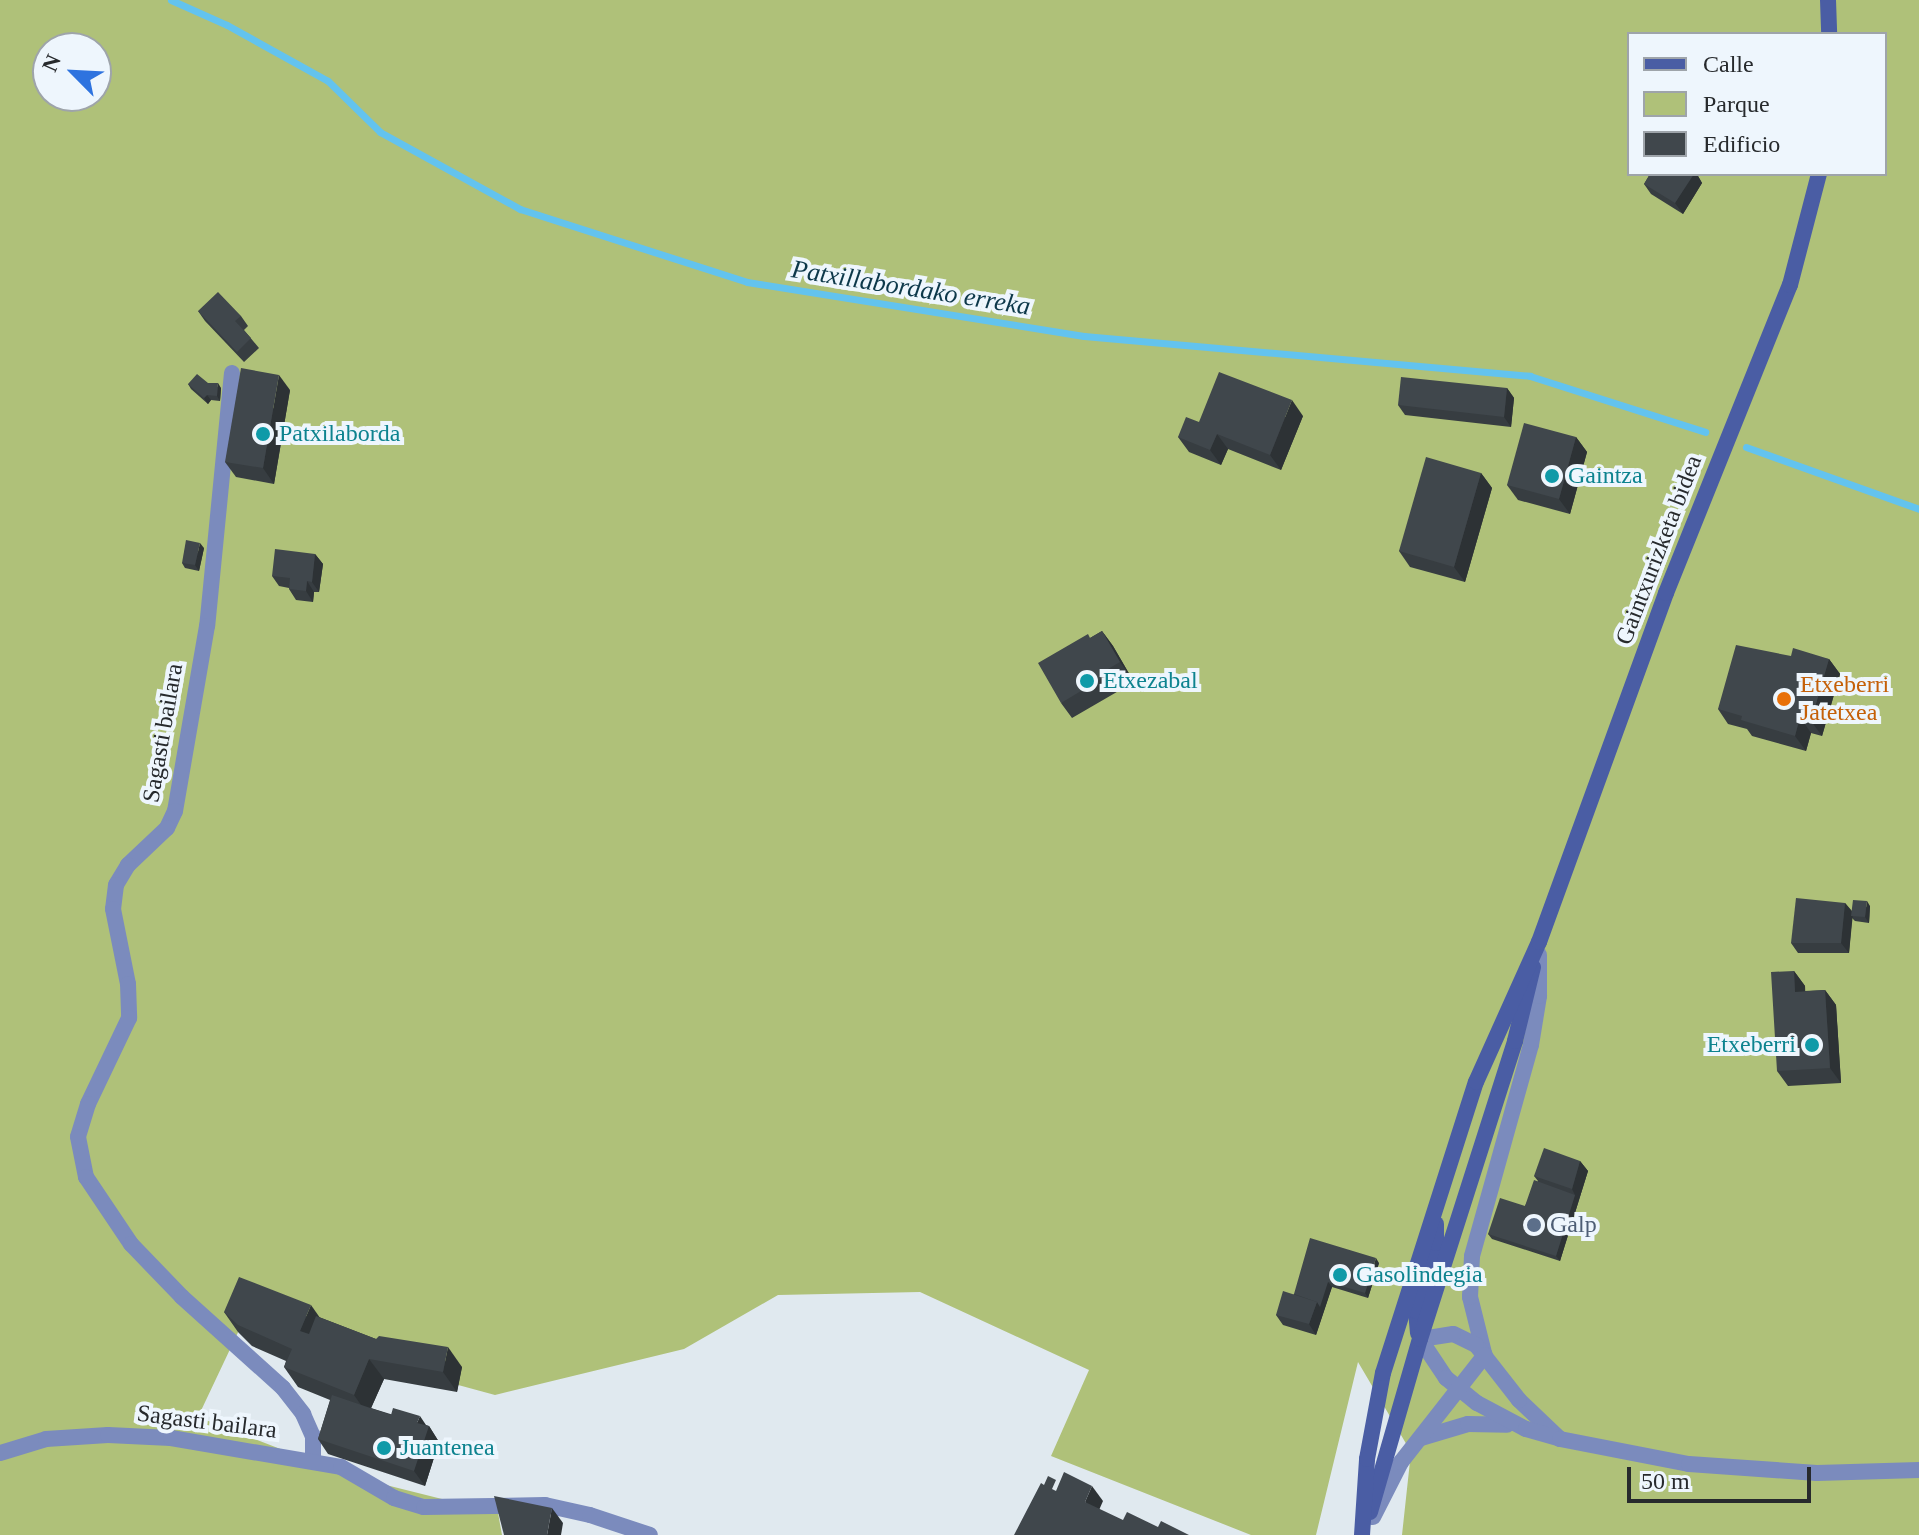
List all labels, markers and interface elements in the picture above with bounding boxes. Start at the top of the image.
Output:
north arrow [32,32,112,112]
legend [1627,32,1887,176]
text: N [37,51,66,75]
text: Calle [1703,51,1754,77]
text: Parque [1703,91,1770,117]
text: Edificio [1703,131,1780,157]
water label: Patxillabordako erreka [789,254,1033,322]
place label: Patxilaborda [279,420,400,448]
marker: Patxilaborda [254,425,272,443]
street label: Gaintxurizketa bidea [1610,451,1708,649]
place label: Gaintza [1568,462,1643,490]
marker: Gaintza [1543,467,1561,485]
street label: Sagasti bailara [137,661,189,805]
place label: Etxezabal [1103,667,1198,695]
place label: Etxeberri Jatetxea [1800,671,1889,727]
marker: Etxezabal [1078,672,1096,690]
marker: Etxeberri Jatetxea [1775,690,1793,708]
place label: Etxeberri [1707,1031,1796,1059]
marker: Etxeberri [1803,1036,1821,1054]
place label: Galp [1550,1211,1597,1239]
marker: Galp [1525,1216,1543,1234]
place label: Gasolindegia [1356,1261,1483,1289]
marker: Gasolindegia [1331,1266,1349,1284]
street label: Sagasti bailara [135,1399,279,1445]
place label: Juantenea [400,1434,495,1462]
marker: Juantenea [375,1439,393,1457]
scale bar [1631,1451,1815,1501]
text: 50 m [1641,1468,1690,1494]

